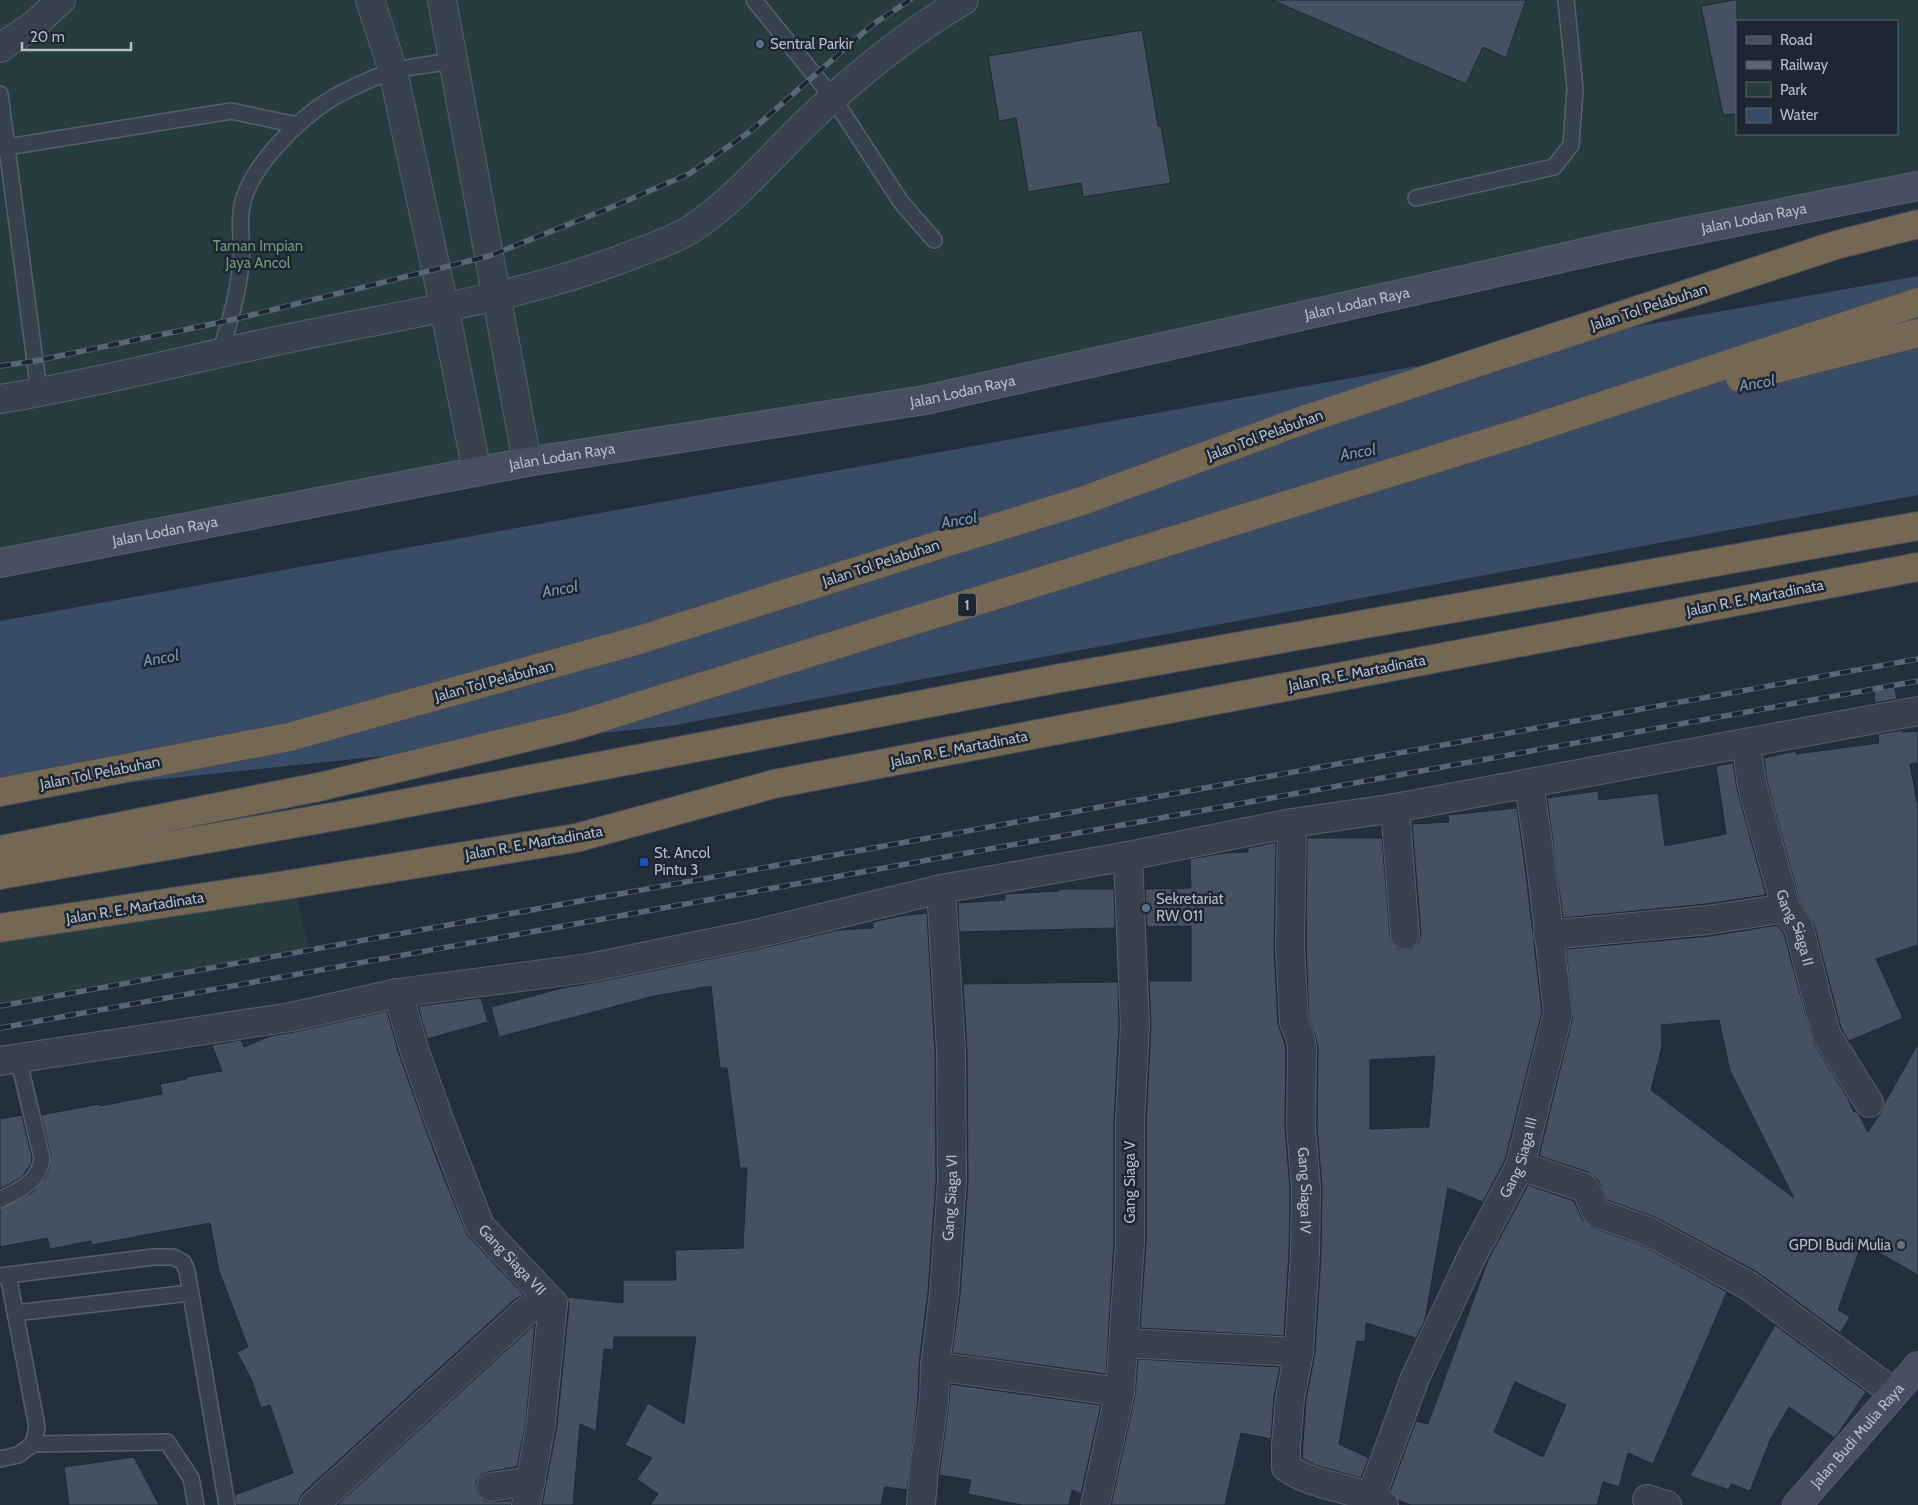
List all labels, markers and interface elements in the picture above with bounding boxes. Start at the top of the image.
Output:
scale bar [22,20,131,52]
legend [1736,20,1898,135]
text: 20 m [30,28,65,46]
text: Road [1780,31,1813,49]
place label: Sentral Parkir [770,35,854,53]
marker: Sentral Parkir [754,38,766,50]
text: Railway [1780,56,1829,74]
text: Park [1780,81,1807,99]
text: Water [1780,106,1818,124]
street label: Jalan Lodan Raya [1699,199,1809,238]
park label: Taman Impian Jaya Ancol [213,237,303,272]
street label: Jalan Tol Pelabuhan [1587,280,1710,335]
street label: Jalan Lodan Raya [1302,283,1412,324]
water label: Ancol [1737,370,1777,396]
street label: Jalan Lodan Raya [908,371,1018,411]
street label: Jalan Tol Pelabuhan [1204,406,1325,465]
street label: Jalan Lodan Raya [507,439,617,474]
water label: Ancol [1338,439,1378,465]
water label: Ancol [939,507,979,533]
street label: Jalan Lodan Raya [110,512,220,550]
street label: Jalan Tol Pelabuhan [819,536,942,591]
water label: Ancol [540,576,580,602]
street label: Jalan R. E. Martadinata [1684,576,1826,620]
road number: 1 [958,594,976,616]
water label: Ancol [141,645,181,671]
street label: Jalan R. E. Martadinata [1286,651,1428,695]
street label: Jalan Tol Pelabuhan [432,657,555,706]
street label: Jalan R. E. Martadinata [888,727,1030,771]
street label: Jalan Tol Pelabuhan [37,753,162,794]
street label: Jalan R. E. Martadinata [463,822,605,864]
place label: St. Ancol Pintu 3 [654,844,711,879]
marker: St. Ancol Pintu 3 [638,856,650,868]
street label: Jalan R. E. Martadinata [64,888,206,928]
street label: Gang Siaga II [1772,888,1817,968]
place label: Sekretariat RW 011 [1156,890,1224,925]
marker: Sekretariat RW 011 [1140,902,1152,914]
street label: Gang Siaga III [1496,1115,1541,1201]
street label: Gang Siaga V [1121,1140,1139,1223]
street label: Gang Siaga IV [1294,1146,1315,1235]
street label: Gang Siaga VI [939,1154,961,1242]
street label: Gang Siaga VII [475,1221,550,1299]
place label: GPDI Budi Mulia [1789,1236,1892,1254]
marker: GPDI Budi Mulia [1895,1239,1907,1251]
street label: Jalan Budi Mulia Raya [1806,1379,1908,1492]

